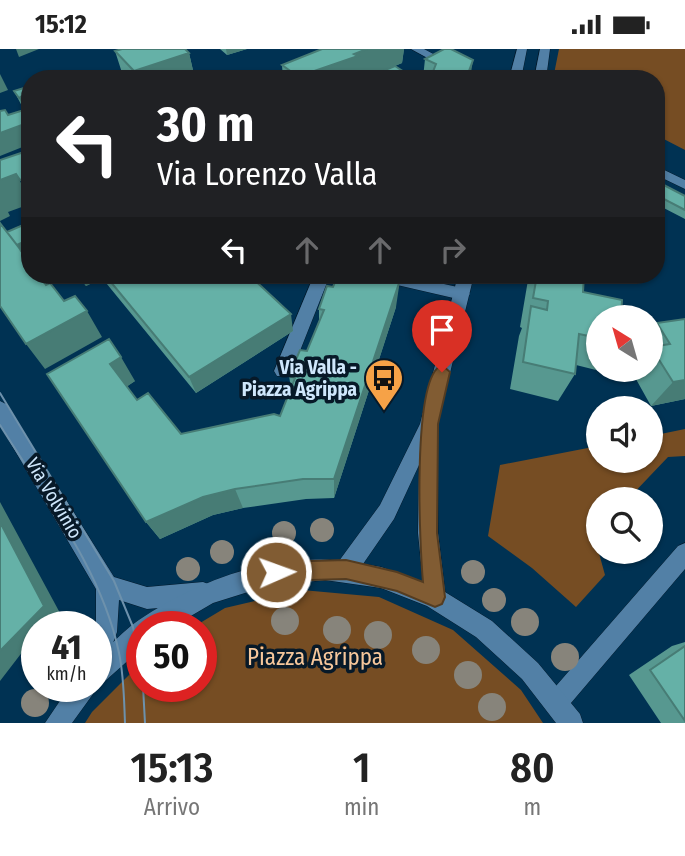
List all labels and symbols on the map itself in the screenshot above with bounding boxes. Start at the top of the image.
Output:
pin [412,300,472,372]
north arrow [586,305,663,381]
place label: Via Valla - Piazza Agrippa [242,356,357,401]
bus stop icon: Via Valla - Piazza Agrippa [363,357,405,412]
street label: Via Volvinio [21,453,87,543]
position arrow [239,535,313,609]
speed limit sign: 50 [126,611,217,702]
park label: Piazza Agrippa [247,643,383,671]

